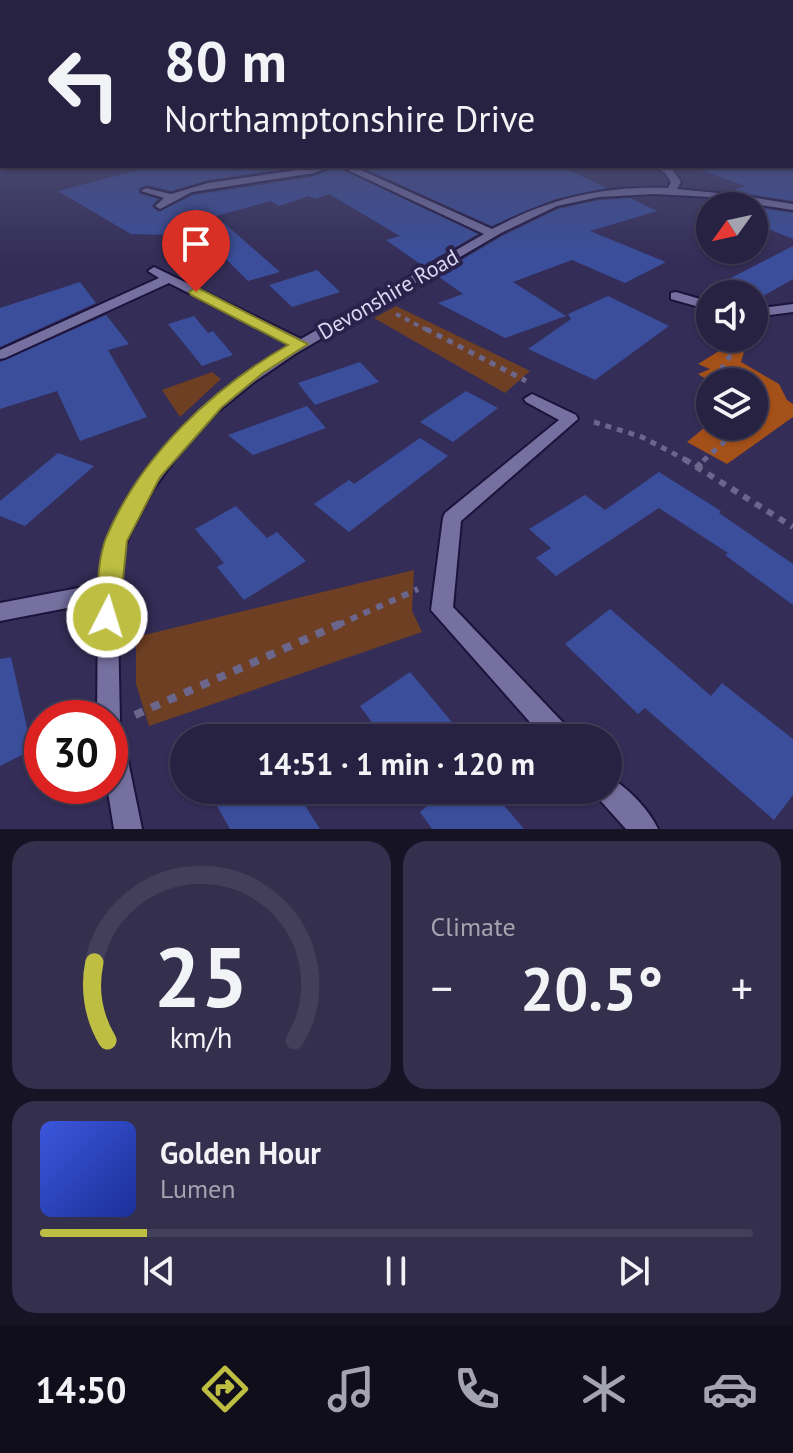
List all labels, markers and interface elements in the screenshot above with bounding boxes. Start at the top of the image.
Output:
text: 80 m [164,25,287,97]
icon: left [32,32,136,136]
text: Northamptonshire Drive [164,95,535,142]
north arrow [696,192,768,264]
map controls [696,192,768,440]
pin [162,210,230,292]
icon: arrive [174,222,218,266]
street label: Devonshire Road [313,242,463,346]
button: sound [696,280,768,352]
button: layers [696,368,768,440]
position arrow [65,575,149,659]
speed limit sign: 30 [24,700,128,804]
text: 14:51 · 1 min · 120 m [257,744,535,783]
text: Climate [431,910,516,943]
text: 25 [154,922,248,1030]
text: 20.5° [520,949,663,1027]
text: − [431,959,453,1016]
text: + [731,959,753,1016]
text: km/h [170,1019,233,1056]
text: Golden Hour [160,1133,321,1172]
text: Lumen [160,1172,235,1205]
icon: previous [137,1249,181,1293]
icon: pause [374,1249,418,1293]
icon: next [612,1249,656,1293]
icon: directions [197,1361,253,1417]
icon: music [323,1361,379,1417]
icon: phone [449,1361,505,1417]
icon: climate [576,1361,632,1417]
icon: car [702,1361,758,1417]
text: 14:50 [35,1366,126,1413]

